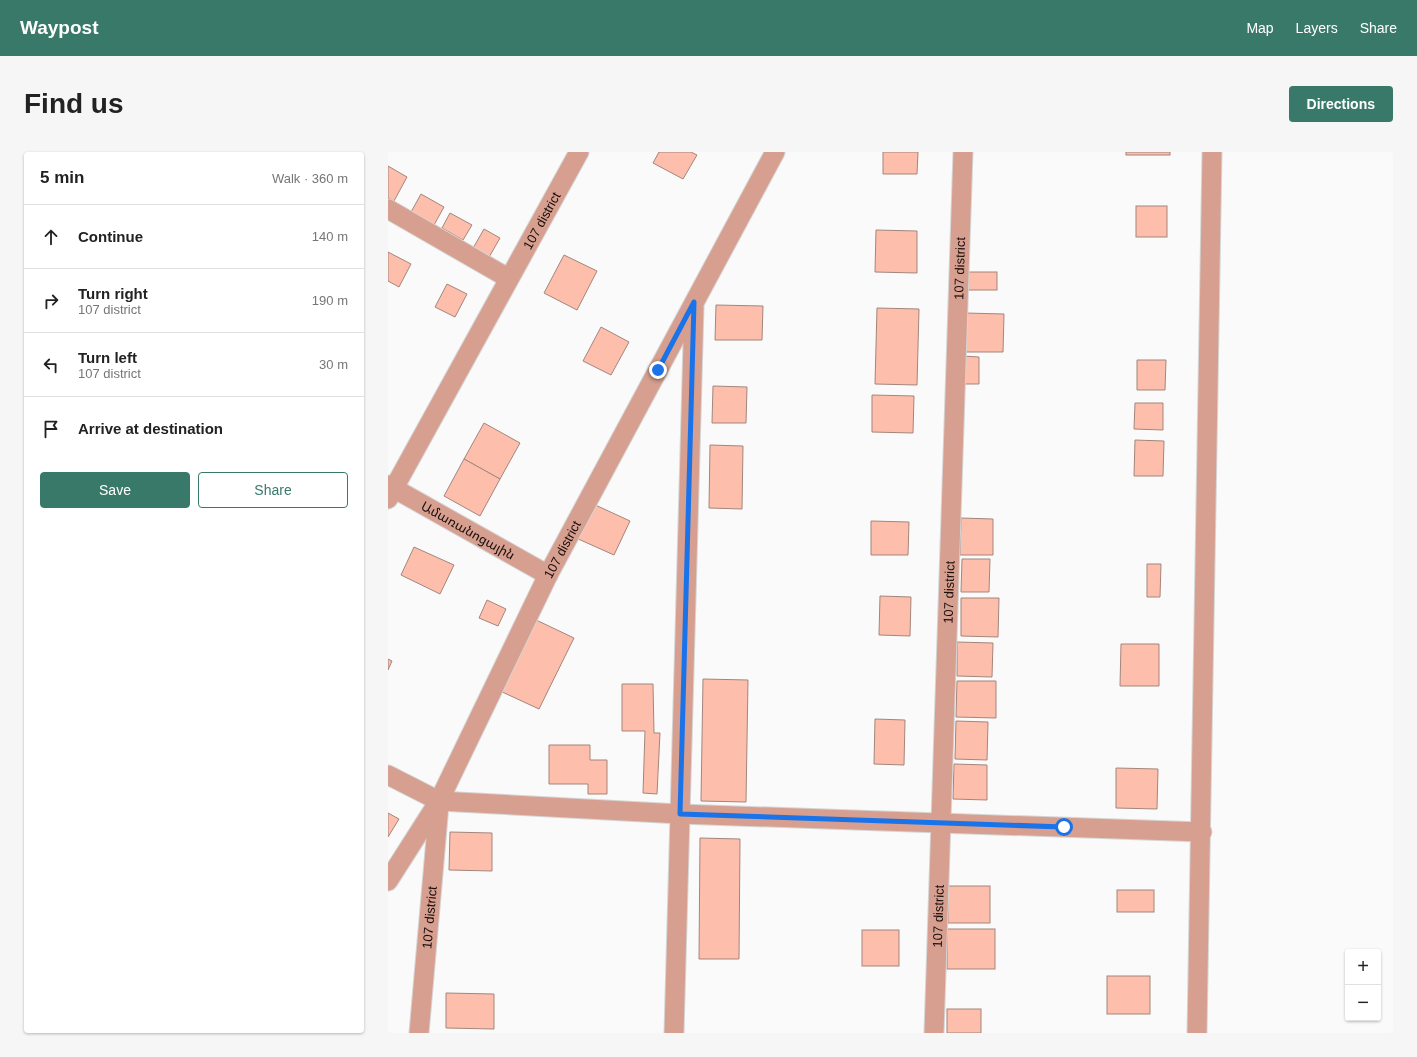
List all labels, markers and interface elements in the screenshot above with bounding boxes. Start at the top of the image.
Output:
text: Waypost [20,17,98,38]
text: Map [1246,20,1274,36]
text: Layers [1296,20,1338,36]
text: Share [1360,20,1397,36]
button: Directions [1289,86,1393,122]
text: Find us [24,88,124,119]
text: 5 min [40,168,84,187]
text: Walk · 360 m [272,171,348,186]
street label: 107 district [520,189,563,252]
icon: ahead [40,226,62,248]
text: Continue [78,228,143,245]
text: 140 m [312,229,348,244]
street label: 107 district [951,236,968,300]
text: Turn right [78,285,148,302]
icon: right [40,290,62,312]
text: 190 m [312,293,348,308]
text: 107 district [78,302,141,317]
text: Turn left [78,349,137,366]
icon: left [40,354,62,376]
text: 30 m [319,357,348,372]
route end [649,361,667,379]
text: 107 district [78,366,141,381]
icon: arrive [40,418,62,440]
text: Arrive at destination [78,420,223,437]
button: Save [40,472,190,508]
button: Share [198,472,348,508]
street label: Ամառանոցային [419,498,518,562]
street label: 107 district [540,518,583,581]
street label: 107 district [940,560,957,624]
route start [1055,818,1073,836]
street label: 107 district [929,884,946,948]
street label: 107 district [419,885,439,949]
map controls [1345,949,1381,1021]
button: + [1345,949,1381,985]
button: − [1345,985,1381,1021]

